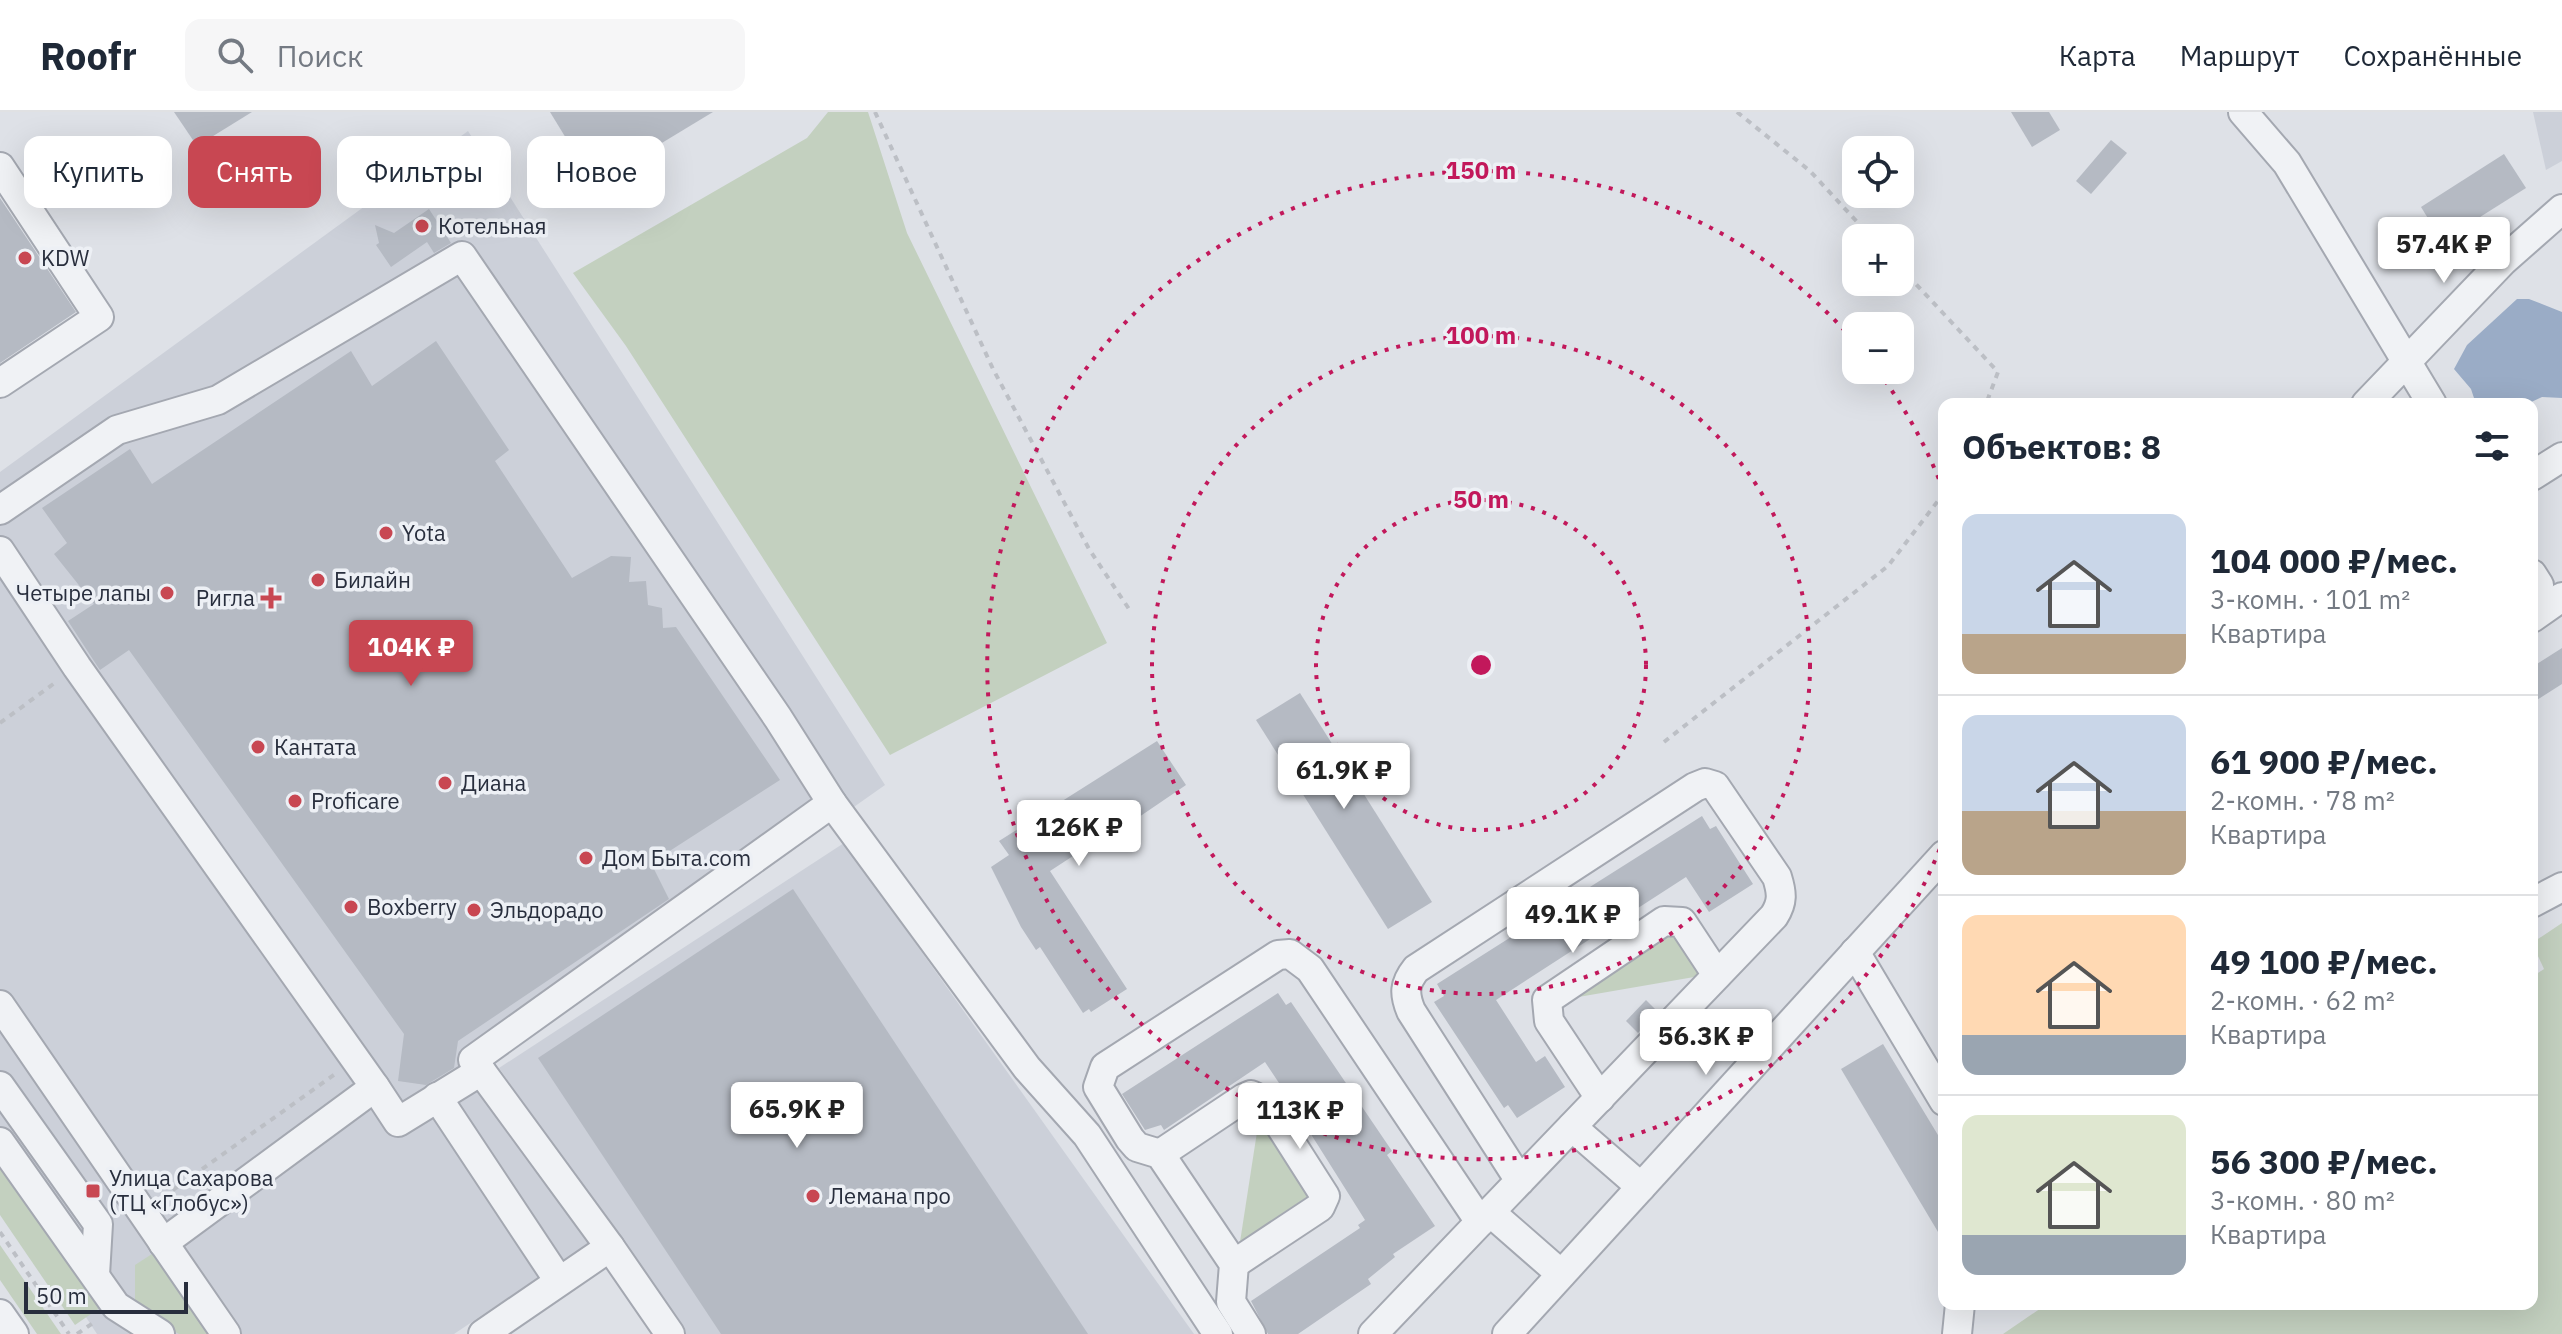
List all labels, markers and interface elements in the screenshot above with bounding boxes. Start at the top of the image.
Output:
search box [185,19,745,91]
text: Roofr [40,31,137,80]
icon: search [213,33,257,77]
text: Поиск [277,36,364,75]
text: Карта [2059,37,2136,74]
text: Маршрут [2180,37,2299,74]
text: Сохранённые [2343,37,2522,74]
chip: Купить [24,136,172,208]
chip: Снять [188,136,321,208]
chip: Фильтры [337,136,511,208]
chip: Новое [527,136,665,208]
map controls [1842,136,1914,384]
button: locate [1842,136,1914,208]
text: 150 m [1446,154,1516,186]
place label: Котельная [438,211,547,240]
marker: Котельная [413,217,431,235]
pin: 57.4K ₽ [2370,217,2518,285]
button: + [1842,224,1914,296]
text: 57.4K ₽ [2396,226,2492,260]
place label: KDW [41,243,90,272]
marker: KDW [16,249,34,267]
button: − [1842,312,1914,384]
text: 100 m [1446,319,1516,351]
text: Объектов: 8 [1962,424,2161,468]
icon: filters [2470,424,2514,468]
text: 50 m [1453,483,1509,515]
place label: Yota [402,518,446,547]
marker: Yota [377,524,395,542]
text: 104 000 ₽/мес. [2210,538,2458,582]
icon: home [2026,546,2122,642]
place label: Билайн [334,565,411,594]
marker: Билайн [309,571,327,589]
place label: Четыре лапы [16,578,151,607]
text: 3-комн. · 101 m² [2210,582,2410,616]
place label: Ригла [196,583,255,612]
marker: Четыре лапы [158,584,176,602]
marker: Ригла [262,589,280,607]
text: Квартира [2210,616,2327,650]
pin: 104K ₽ [346,620,476,688]
text: 104K ₽ [367,629,455,663]
centre of rings [1467,651,1495,679]
place label: Кантата [274,732,357,761]
marker: Кантата [249,738,267,756]
text: 61 900 ₽/мес. [2210,739,2438,783]
pin: 61.9K ₽ [1270,743,1418,811]
icon: home [2026,747,2122,843]
text: 61.9K ₽ [1296,752,1392,786]
place label: Диана [461,768,527,797]
marker: Диана [436,774,454,792]
text: 2-комн. · 78 m² [2210,783,2395,817]
place label: Proficare [311,786,400,815]
marker: Proficare [286,792,304,810]
pin: 126K ₽ [1014,800,1144,868]
text: 126K ₽ [1035,809,1123,843]
text: Квартира [2210,817,2327,851]
place label: Дом Быта.com [602,843,751,872]
marker: Дом Быта.com [577,849,595,867]
pin: 49.1K ₽ [1499,887,1647,955]
place label: Boxberry [367,892,457,921]
place label: Эльдорадо [490,895,603,924]
text: 49.1K ₽ [1525,896,1621,930]
marker: Boxberry [342,898,360,916]
marker: Эльдорадо [465,901,483,919]
text: 49 100 ₽/мес. [2210,939,2438,983]
icon: home [2026,947,2122,1043]
text: 2-комн. · 62 m² [2210,983,2395,1017]
pin: 56.3K ₽ [1632,1009,1780,1077]
text: Квартира [2210,1017,2327,1051]
text: 56.3K ₽ [1658,1018,1754,1052]
pin: 65.9K ₽ [723,1082,871,1150]
pin: 113K ₽ [1235,1083,1365,1151]
text: 65.9K ₽ [749,1091,845,1125]
text: 113K ₽ [1256,1092,1344,1126]
text: 56 300 ₽/мес. [2210,1139,2438,1183]
icon: home [2026,1147,2122,1243]
place label: Улица Сахарова (ТЦ «Глобус») [109,1163,274,1217]
place label: Лемана про [829,1181,951,1210]
marker: Улица Сахарова (ТЦ «Глобус») [84,1182,102,1200]
text: 3-комн. · 80 m² [2210,1183,2395,1217]
marker: Лемана про [804,1187,822,1205]
text: Квартира [2210,1217,2327,1251]
scale bar [24,1278,188,1314]
text: 50 m [36,1281,87,1310]

